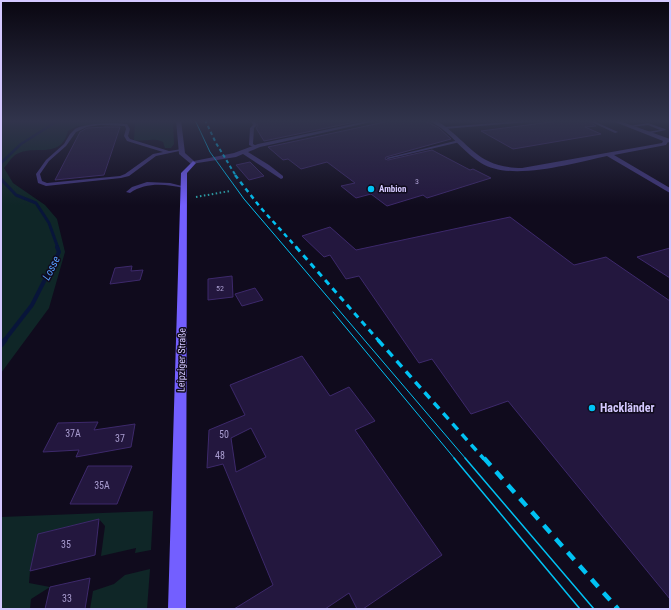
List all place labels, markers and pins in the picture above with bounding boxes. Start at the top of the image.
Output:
marker: Ambion [366,184,376,194]
place label: Ambion [379,184,406,194]
place label: Hackländer [600,401,655,415]
marker: Hackländer [587,403,597,413]

